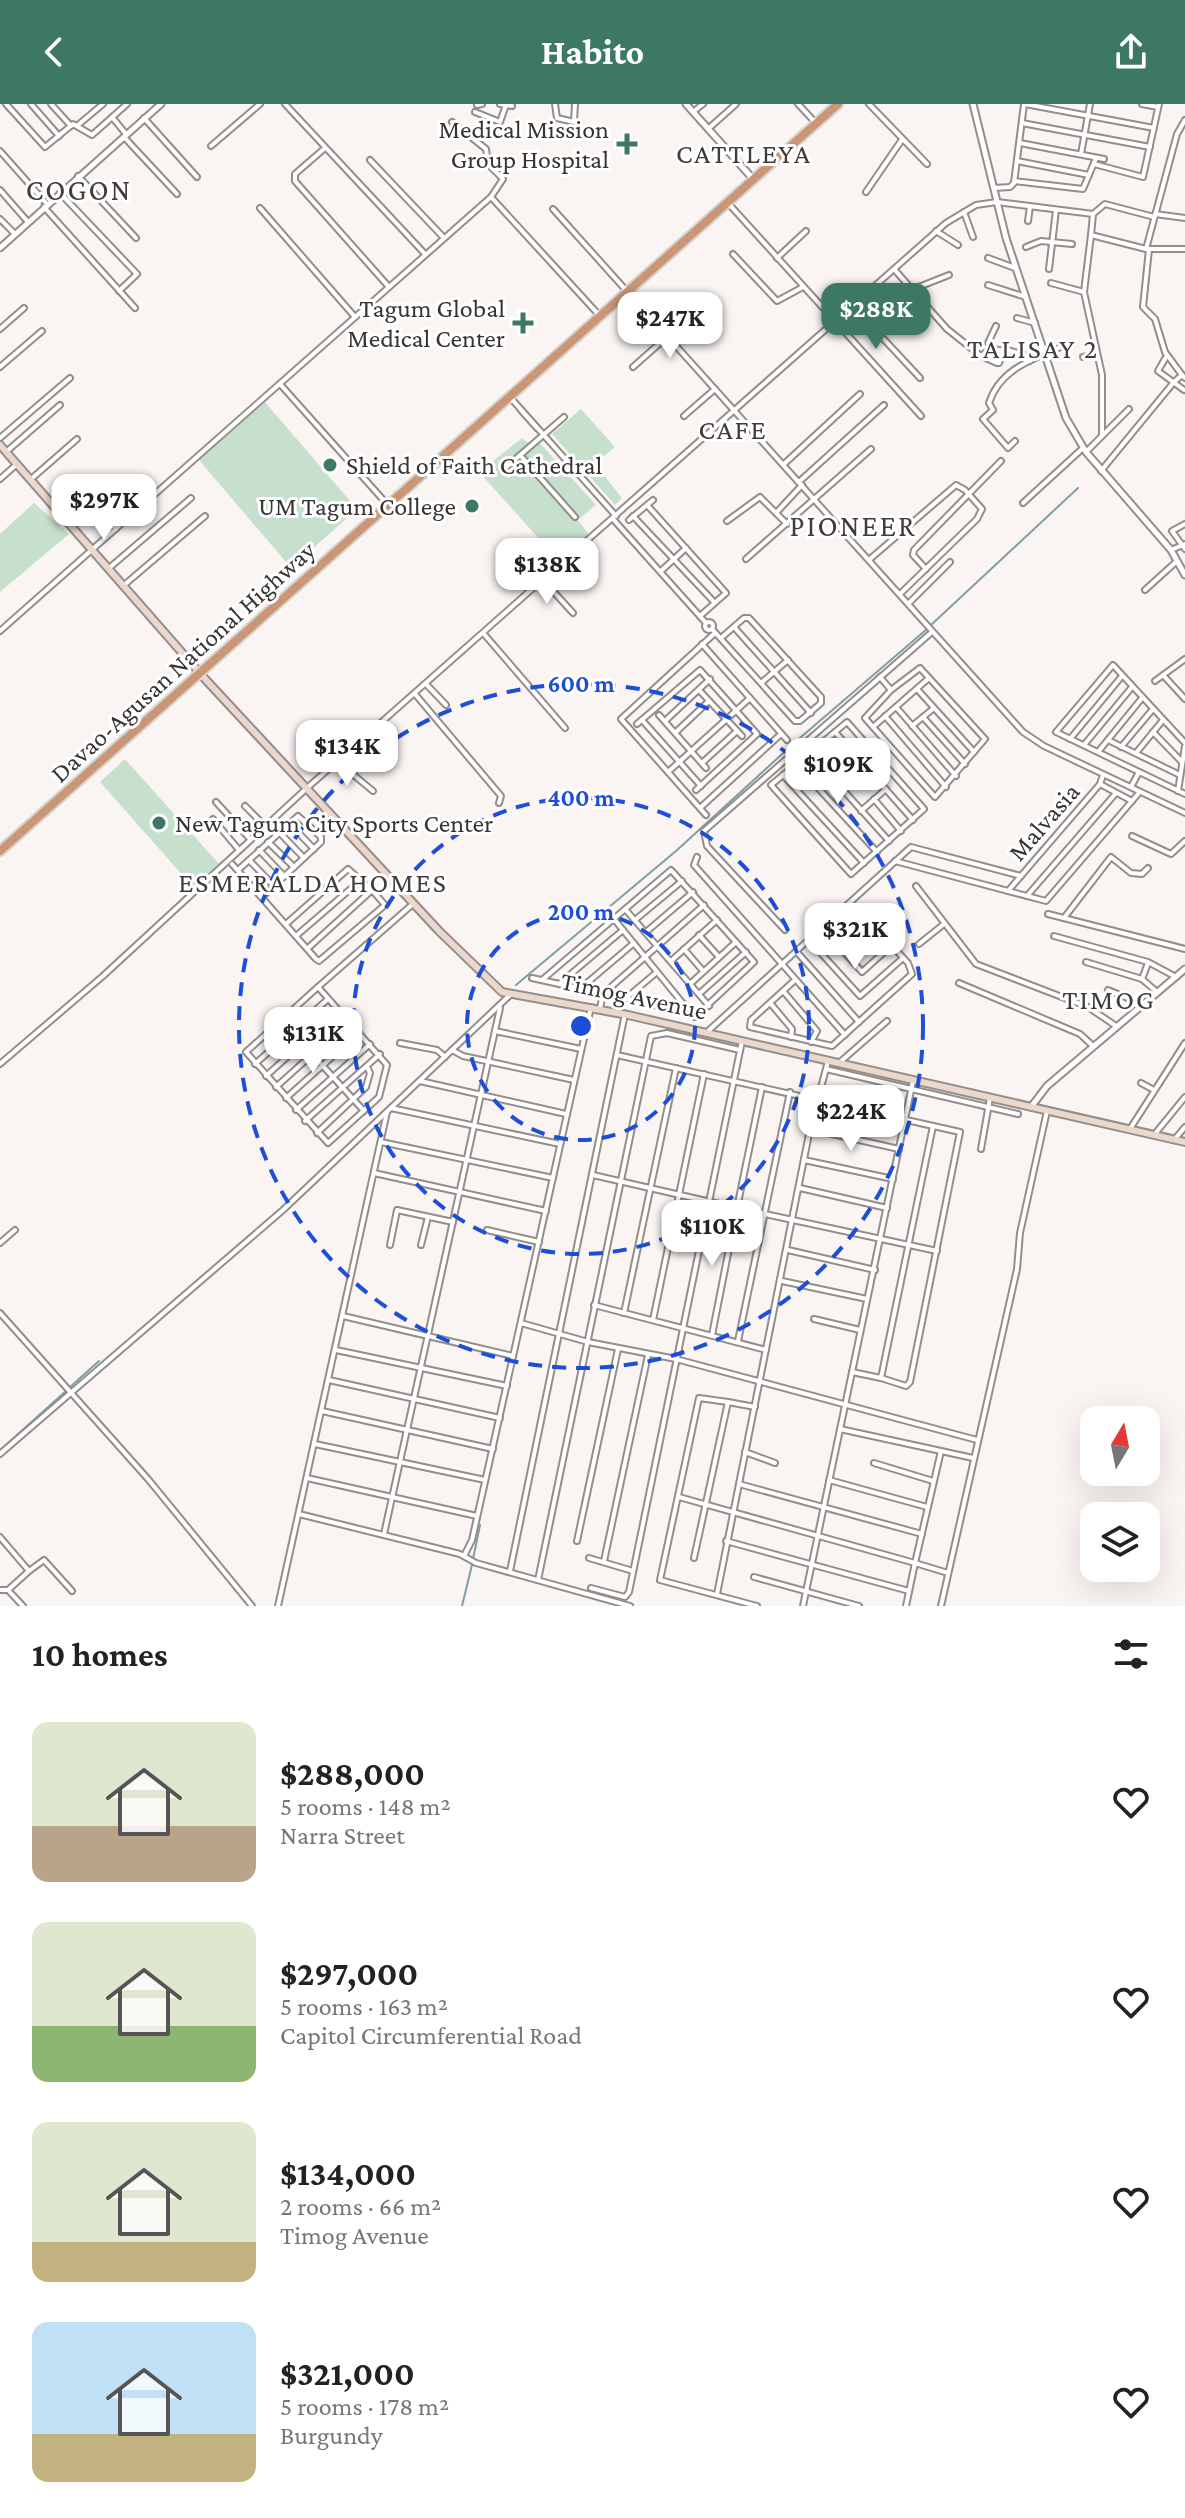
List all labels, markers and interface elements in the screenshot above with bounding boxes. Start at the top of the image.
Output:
icon: back [32,30,76,74]
icon: share [1109,30,1153,74]
text: Habito [541,32,644,72]
place label: Medical Mission Group Hospital [439,115,609,174]
marker: Medical Mission Group Hospital [616,133,638,155]
district label: CATTLEYA [676,138,812,169]
district label: COGON [26,173,132,206]
pin: $288K [820,283,932,351]
pin: $247K [614,292,726,360]
place label: Tagum Global Medical Center [347,294,505,353]
text: $288K [839,294,913,323]
text: $247K [636,303,704,332]
marker: Tagum Global Medical Center [512,312,534,334]
district label: TALISAY 2 [967,333,1099,364]
district label: CAFE [698,414,768,445]
place label: Shield of Faith Cathedral [346,451,602,480]
marker: Shield of Faith Cathedral [321,456,339,474]
pin: $297K [48,474,160,542]
text: $297K [69,485,139,514]
place label: UM Tagum College [258,492,456,521]
marker: UM Tagum College [463,497,481,515]
district label: PIONEER [789,509,917,542]
street label: Davao-Agusan National Highway [45,535,322,789]
pin: $138K [491,538,603,606]
text: $138K [513,549,581,578]
text: 600 m [547,670,615,697]
pin: $134K [291,720,403,788]
text: $134K [314,731,380,760]
pin: $109K [782,738,894,806]
text: $109K [803,749,873,778]
street label: Malvasia [1002,777,1086,867]
text: 400 m [547,784,615,811]
place label: New Tagum City Sports Center [175,809,493,838]
marker: New Tagum City Sports Center [150,814,168,832]
district label: ESMERALDA HOMES [178,867,448,898]
text: 200 m [548,898,615,925]
pin: $321K [799,903,911,971]
text: $321K [822,914,888,943]
street label: Timog Avenue [558,966,710,1026]
district label: TIMOG [1062,984,1156,1015]
pin: $131K [257,1007,369,1075]
centre of rings [567,1012,595,1040]
text: $131K [282,1018,344,1047]
pin: $224K [795,1085,907,1153]
text: $224K [816,1096,886,1125]
pin: $110K [656,1200,768,1268]
text: $110K [680,1211,744,1240]
north arrow [1080,1406,1160,1486]
map controls [1080,1406,1160,1582]
button: layers [1080,1502,1160,1582]
icon: filters [1109,1632,1153,1676]
text: 10 homes [32,1636,168,1673]
icon: home [96,1754,192,1850]
text: $288,000 [280,1755,425,1792]
icon: heart [1109,1780,1153,1824]
text: 5 rooms · 148 m² [280,1792,451,1821]
text: Narra Street [280,1821,405,1850]
icon: home [96,1954,192,2050]
text: $297,000 [280,1955,418,1992]
icon: heart [1109,1980,1153,2024]
text: 5 rooms · 163 m² [280,1992,448,2021]
text: Capitol Circumferential Road [280,2021,582,2050]
icon: home [96,2154,192,2250]
text: $134,000 [280,2155,416,2192]
icon: heart [1109,2180,1153,2224]
text: 2 rooms · 66 m² [280,2192,441,2221]
text: Timog Avenue [280,2221,429,2250]
icon: home [96,2354,192,2450]
text: $321,000 [280,2355,415,2392]
icon: heart [1109,2380,1153,2424]
text: 5 rooms · 178 m² [280,2392,449,2421]
text: Burgundy [280,2421,383,2450]

